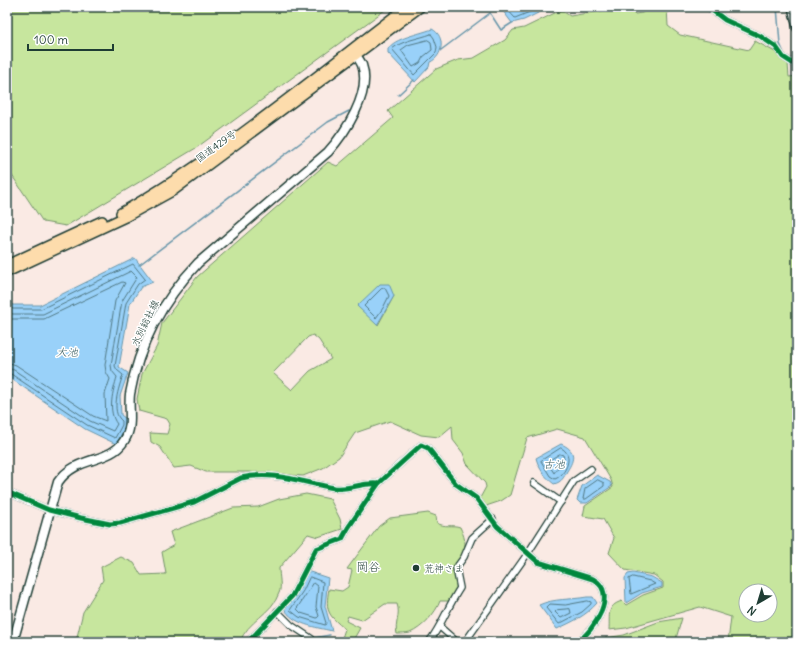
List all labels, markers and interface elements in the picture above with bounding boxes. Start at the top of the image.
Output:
scale bar [28,26,113,52]
text: 100 m [34,32,68,47]
street label: 国道429号 [193,127,239,165]
street label: 水別総社線 [128,298,162,348]
water label: 大池 [56,345,79,359]
water label: 古池 [543,457,566,471]
district label: 岡谷 [356,559,380,574]
place label: 荒神さま [424,562,464,575]
marker: 荒神さま [411,563,421,573]
north arrow [738,583,778,623]
text: N [745,603,759,619]

